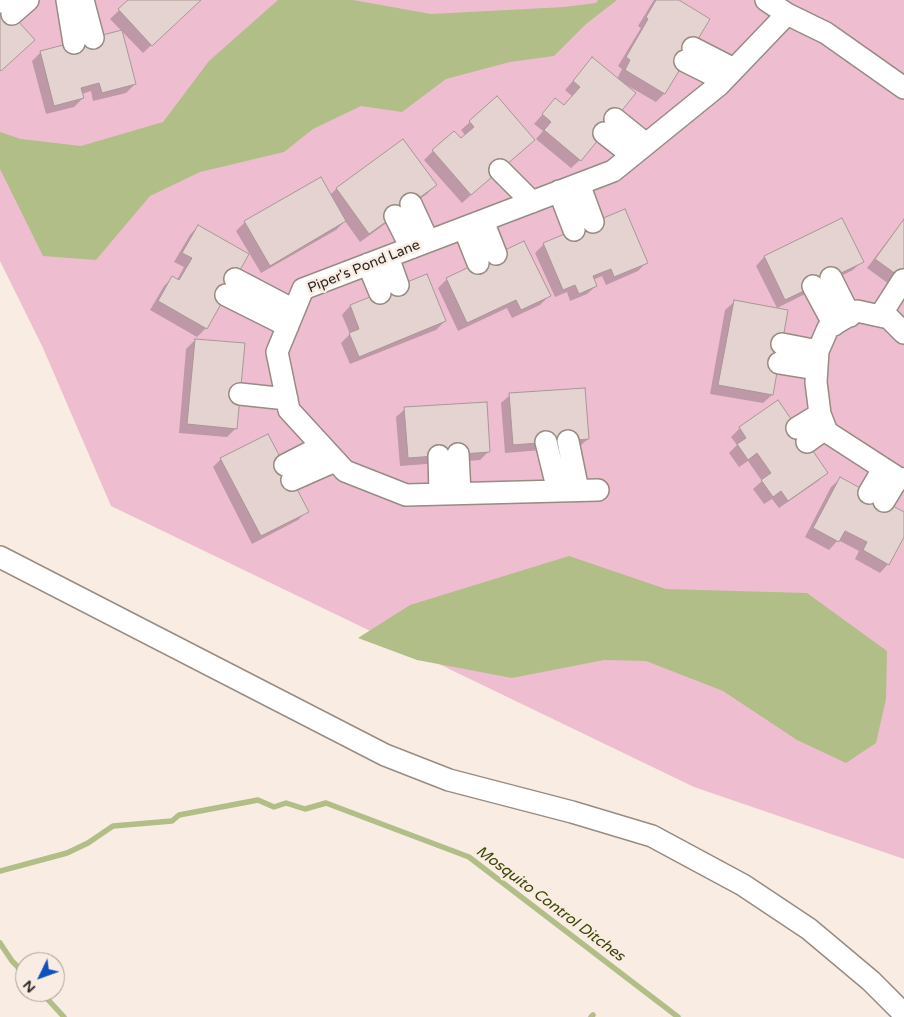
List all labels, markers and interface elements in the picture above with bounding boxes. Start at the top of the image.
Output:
street label: Piper's Pond Lane [305,237,423,297]
water label: Mosquito Control Ditches [472,842,628,966]
north arrow [15,952,65,1002]
text: N [19,977,39,997]

